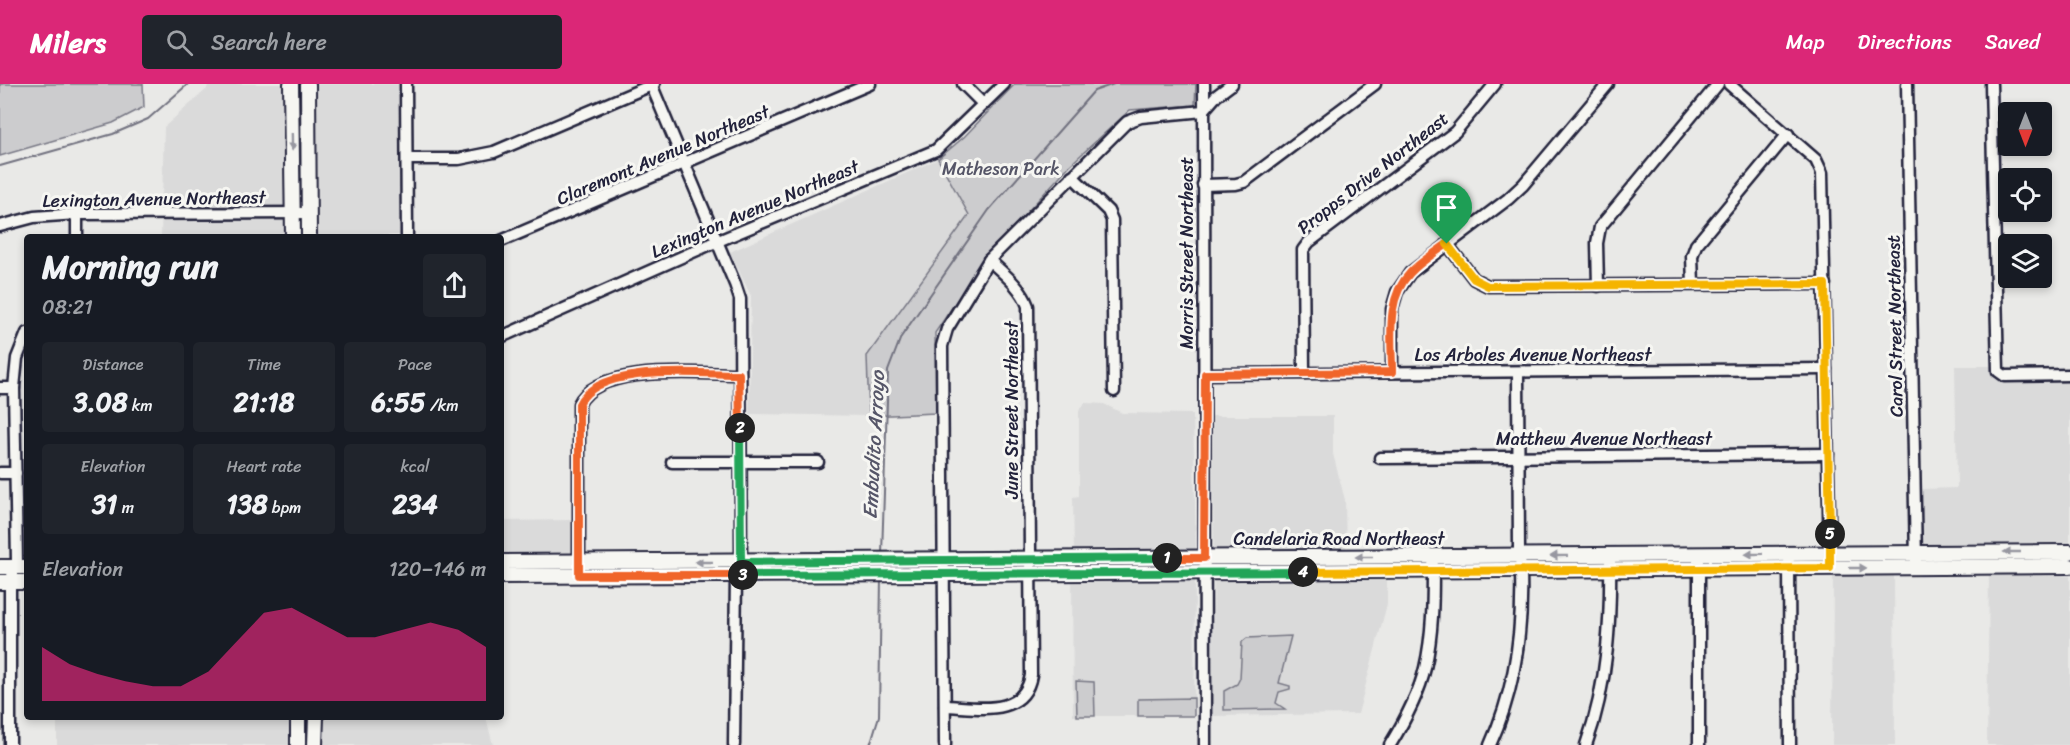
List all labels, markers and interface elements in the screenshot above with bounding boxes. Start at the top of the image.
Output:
search box [142,15,562,69]
text: Milers [30,18,106,67]
text: Search here [211,23,327,62]
text: Map [1786,23,1824,61]
text: Directions [1857,23,1952,61]
text: Saved [1985,23,2040,61]
icon: search [163,26,196,59]
street label: Claremont Avenue Northeast [552,95,775,214]
north arrow [1998,102,2052,156]
map controls [1998,102,2052,288]
street label: Propps Drive Northeast [1290,103,1456,243]
one-way arrow [287,133,297,152]
street label: Lexington Avenue Northeast [646,150,865,267]
park label: Matheson Park [942,153,1060,185]
street label: Morris Street Northeast [1171,157,1203,349]
button: locate [1998,168,2052,222]
street label: Lexington Avenue Northeast [42,181,267,217]
pin [1421,182,1472,244]
icon: arrive [1430,191,1463,224]
street label: Carol Street Northeast [1877,234,1913,417]
button: layers [1998,234,2052,288]
text: Morning run [42,238,218,296]
button: share [423,254,486,317]
text: 08:21 [42,290,93,325]
street label: June Street Northeast [996,320,1028,500]
street label: Los Arboles Avenue Northeast [1415,339,1652,371]
text: Distance [83,350,143,379]
text: Time [247,350,281,379]
text: Pace [398,350,432,379]
water label: Embudito Arroyo [853,368,895,520]
text: 3.08 [73,379,128,425]
text: 21:18 [234,379,294,425]
text: 6:55 [371,379,426,425]
text: km [128,391,153,420]
text: /km [426,391,459,420]
pin: 2 [725,413,755,443]
text: 2 [735,413,745,442]
street label: Matthew Avenue Northeast [1496,423,1713,455]
text: Elevation [81,452,145,481]
text: Heart rate [226,452,302,481]
text: kcal [400,452,430,481]
text: 31 [92,481,117,527]
text: 138 [227,481,268,527]
text: 234 [392,481,438,527]
text: m [117,493,134,522]
text: bpm [268,493,301,522]
pin: 5 [1815,519,1845,549]
text: 5 [1825,519,1835,548]
street label: Candelaria Road Northeast [1233,523,1445,555]
pin: 1 [1152,543,1182,573]
text: 1 [1164,543,1170,572]
one-way arrow [2002,547,2021,557]
one-way arrow [1744,549,1763,559]
one-way arrow [1549,551,1568,560]
text: Elevation [42,552,123,587]
text: 120–146 m [389,552,486,587]
one-way arrow [1354,552,1373,562]
one-way arrow [695,557,714,566]
pin: 4 [1288,557,1318,587]
text: 4 [1298,557,1308,586]
pin: 3 [728,560,758,590]
text: 3 [739,560,747,589]
one-way arrow [1849,563,1868,573]

